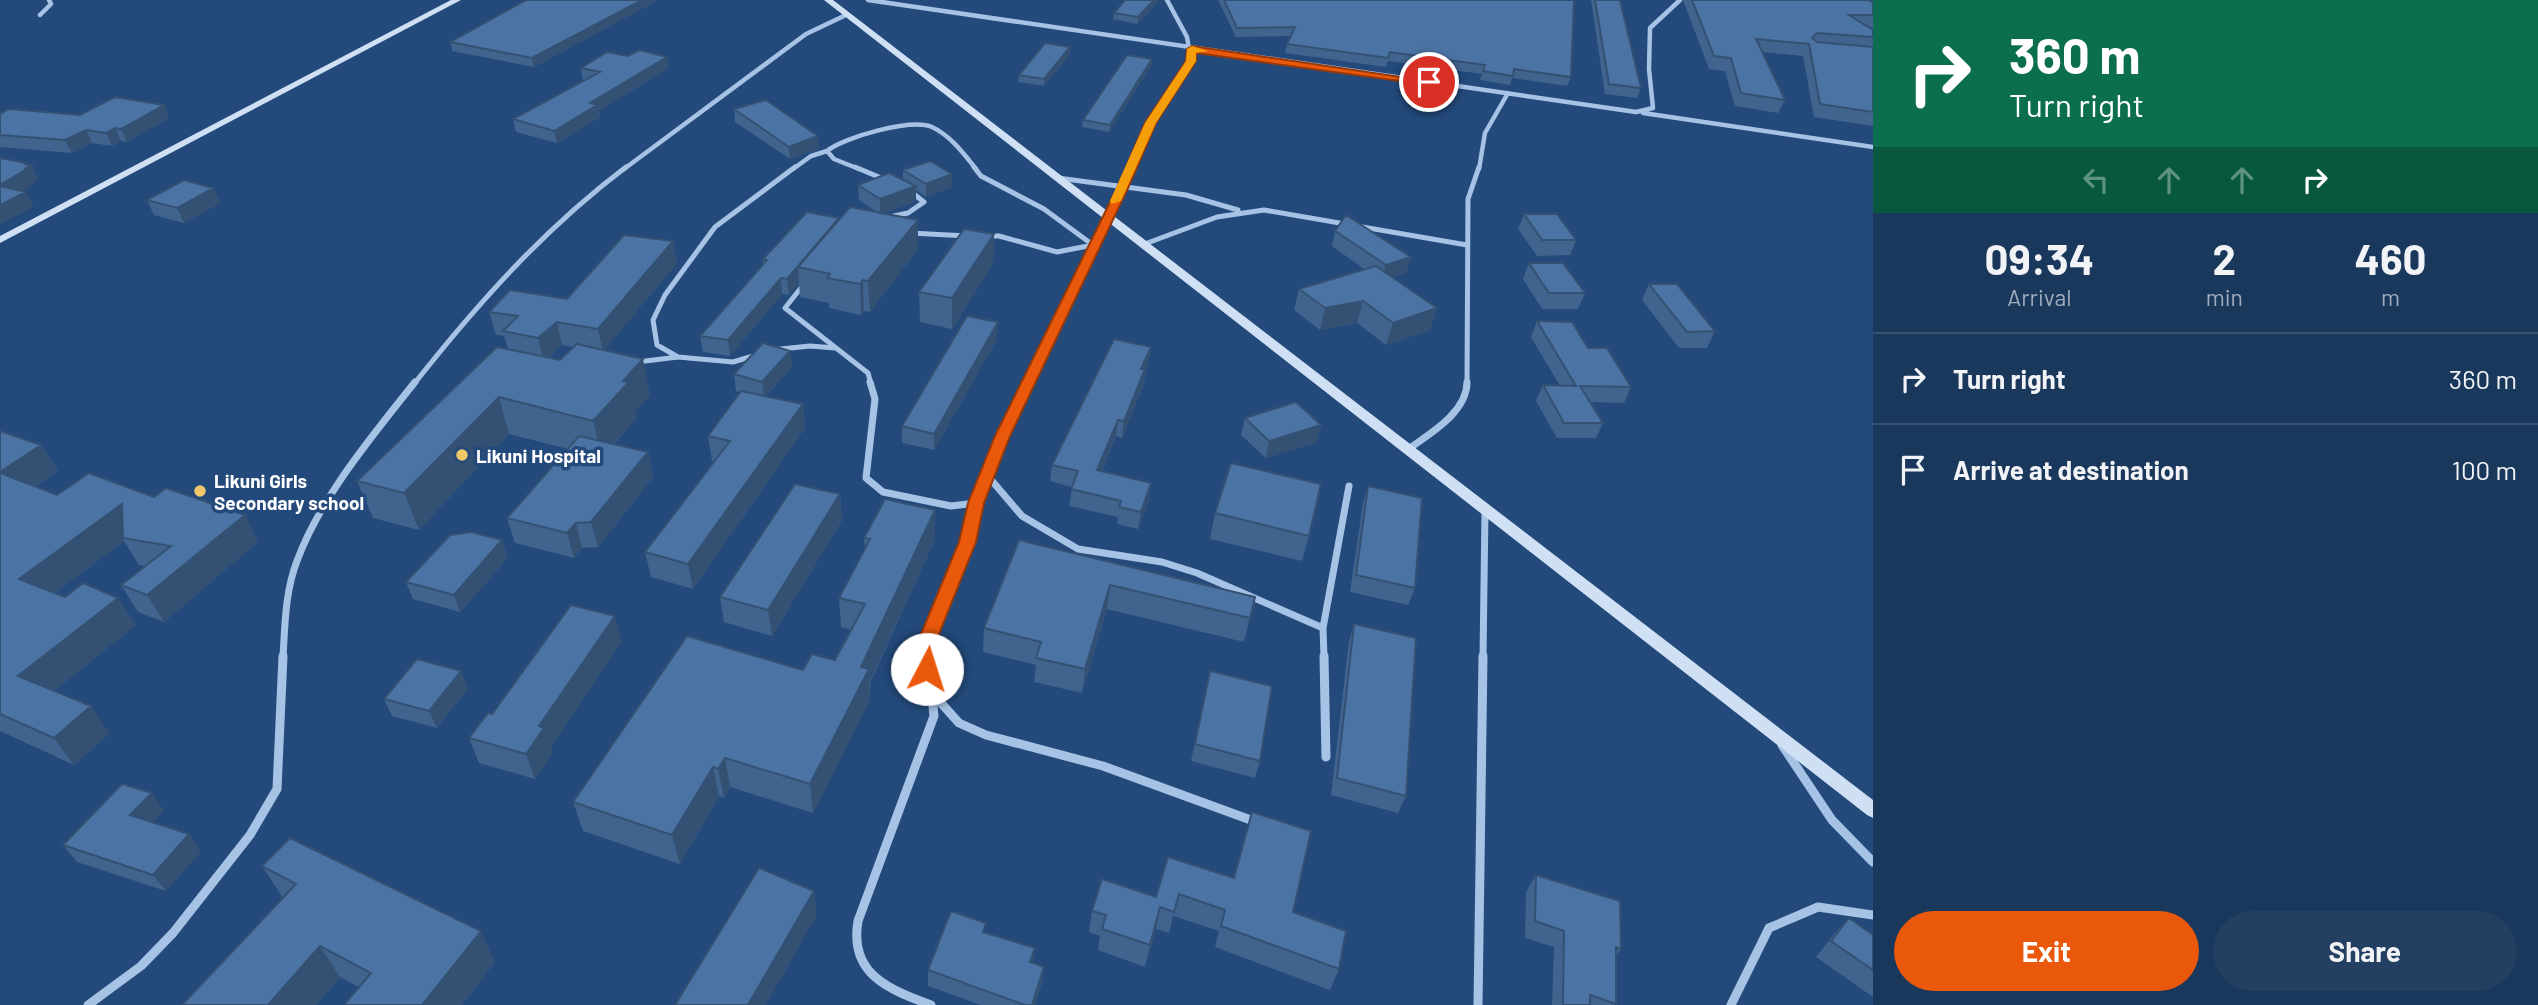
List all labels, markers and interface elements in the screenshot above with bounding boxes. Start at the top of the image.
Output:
text: 360 m [2009,25,2140,84]
icon: right [1894,28,1985,119]
pin [1399,52,1459,112]
icon: arrive [1410,63,1448,101]
text: Turn right [2009,85,2144,123]
icon: left [2077,161,2115,199]
icon: ahead [2150,161,2188,199]
icon: ahead [2223,161,2261,199]
icon: right [2296,161,2334,199]
text: 09:34 [1985,233,2094,283]
text: 2 [2213,233,2236,283]
text: 460 [2355,233,2426,283]
text: Arrival [2007,283,2071,311]
text: min [2206,283,2243,311]
text: m [2381,283,2400,311]
icon: right [1894,360,1932,398]
text: Turn right [1953,363,2066,394]
text: 360 m [2449,363,2517,394]
place label: Likuni Hospital [476,444,601,467]
marker: Likuni Hospital [454,447,470,463]
icon: arrive [1894,451,1932,489]
text: Arrive at destination [1953,454,2189,485]
text: 100 m [2452,454,2517,485]
place label: Likuni Girls Secondary school [214,469,364,514]
marker: Likuni Girls Secondary school [192,483,208,499]
position arrow [890,632,964,706]
button: Exit [1894,911,2199,991]
button: Share [2213,911,2517,991]

